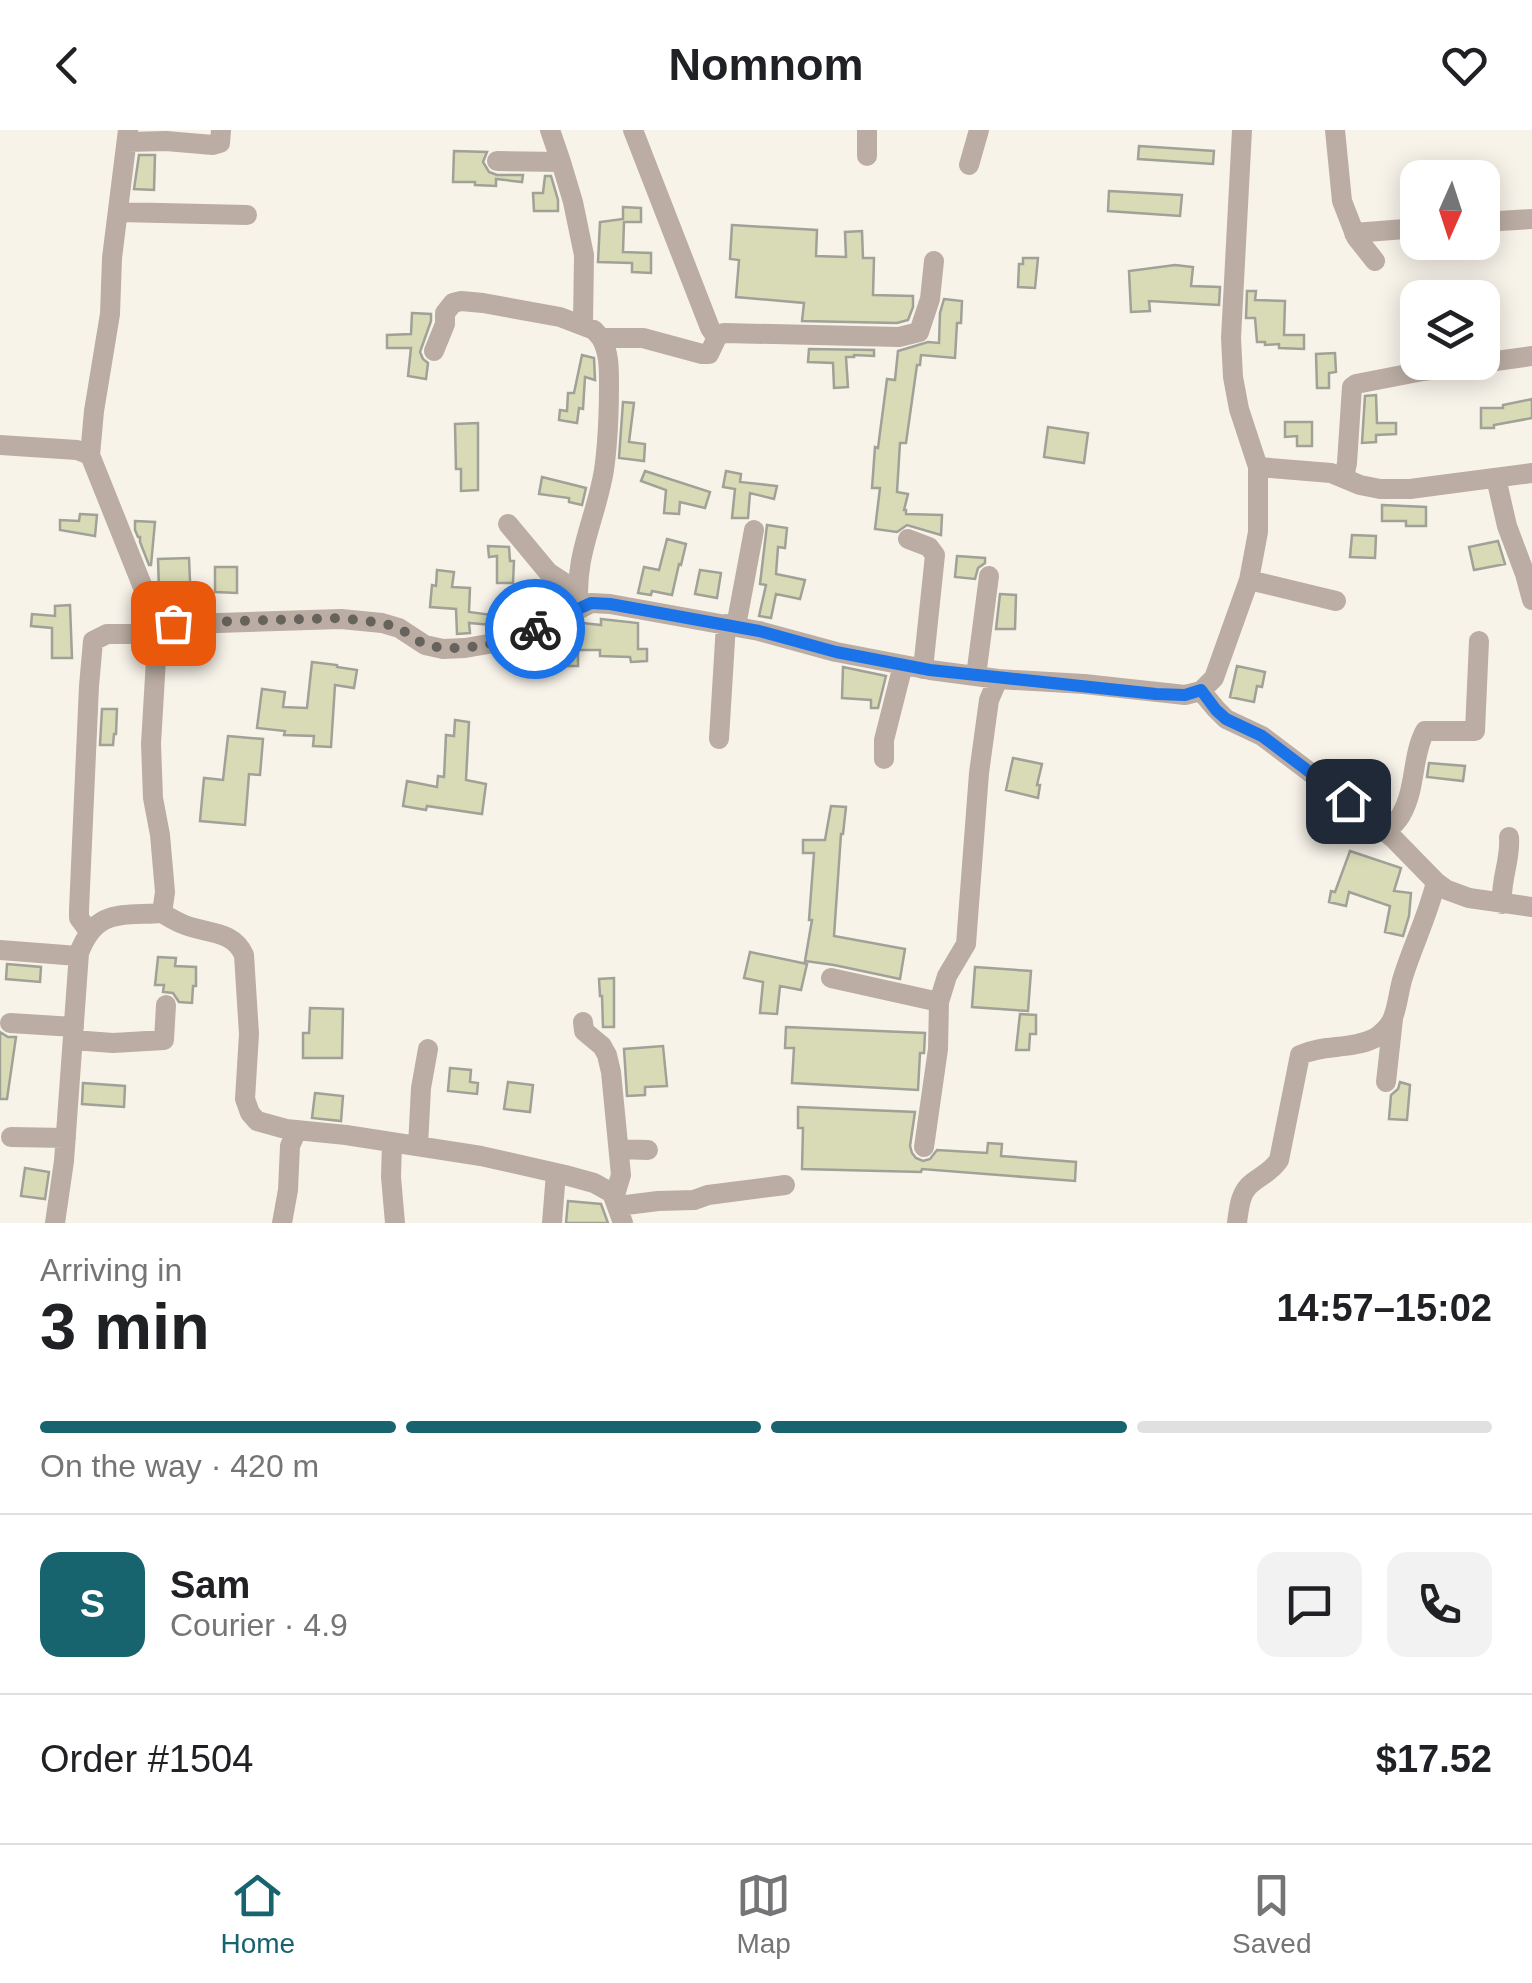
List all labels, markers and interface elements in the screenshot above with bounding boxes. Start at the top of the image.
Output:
icon: back [40,38,95,93]
icon: heart [1437,38,1492,93]
text: Nomnom [669,39,864,90]
north arrow [1400,160,1500,260]
map controls [1400,160,1500,380]
button: layers [1400,280,1500,380]
courier [485,579,585,679]
pin [131,581,216,666]
icon: bag [146,596,201,651]
icon: bike [508,602,563,657]
pin [1306,759,1391,844]
icon: home [1321,774,1376,829]
text: Arriving in [40,1252,182,1288]
text: 14:57–15:02 [1276,1287,1492,1329]
text: 3 min [40,1290,210,1363]
text: On the way · 420 m [40,1448,319,1484]
button: chat [1257,1552,1362,1657]
button: phone [1387,1552,1492,1657]
text: Sam [170,1564,250,1606]
text: S [80,1583,105,1625]
text: Courier · 4.9 [170,1607,348,1643]
text: Order #1504 [40,1738,253,1780]
text: $17.52 [1376,1738,1492,1780]
tab: Home [220,1868,295,1960]
tab: Map [736,1868,791,1960]
tab: Saved [1232,1868,1311,1960]

